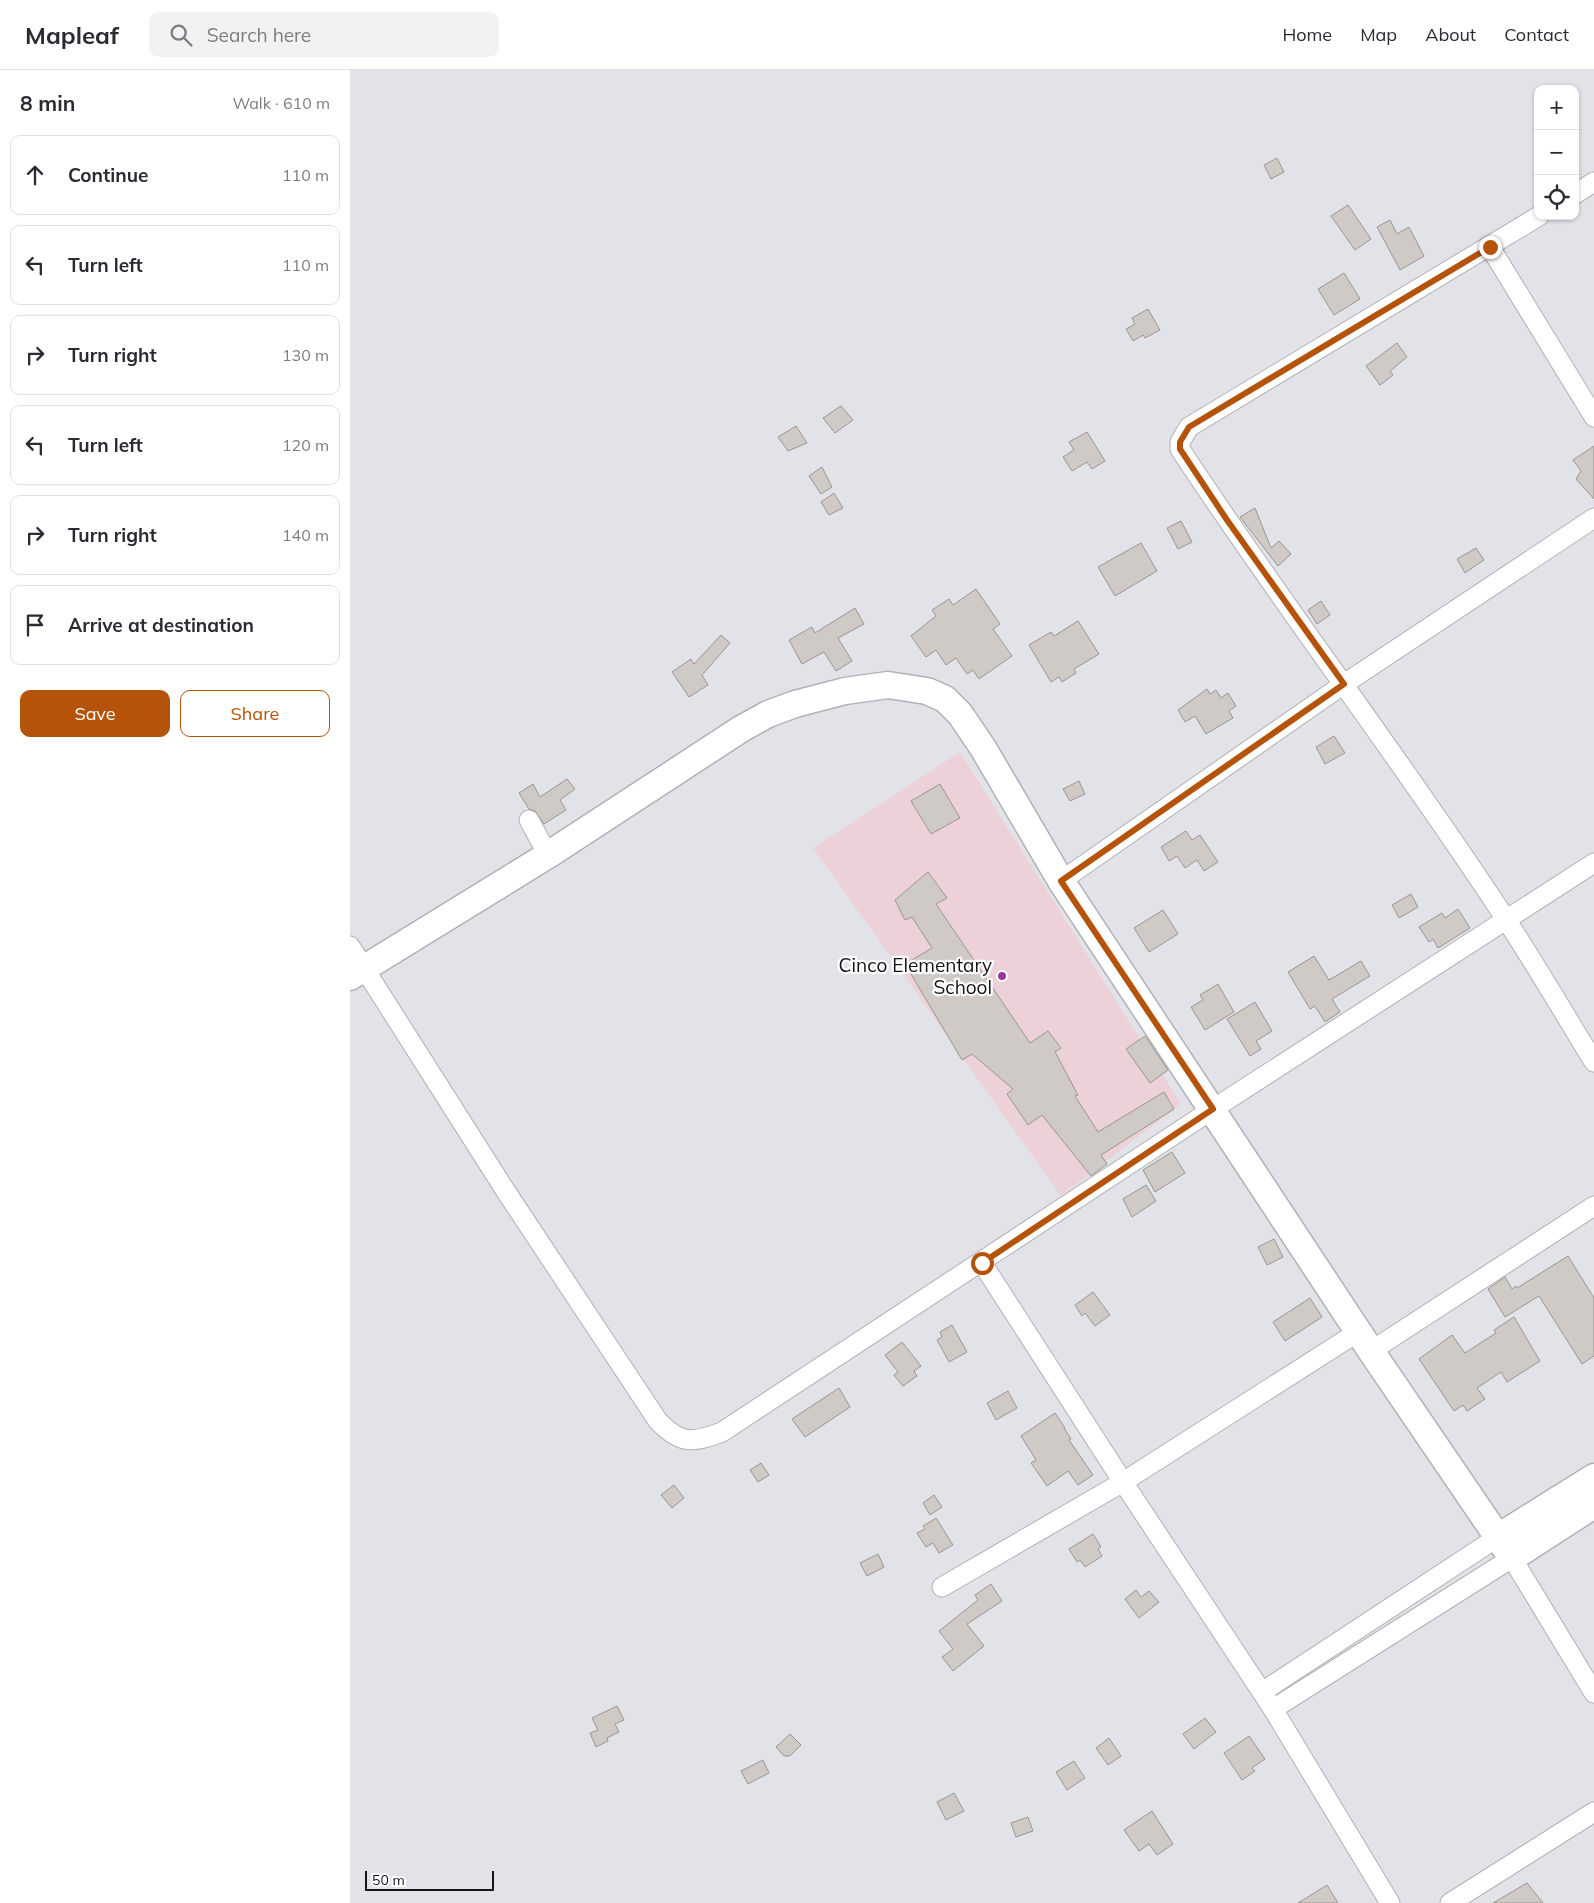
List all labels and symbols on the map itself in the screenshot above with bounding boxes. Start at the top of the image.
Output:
route end [1479,236,1502,259]
place label: Cinco Elementary School [839,953,992,999]
marker: Cinco Elementary School [996,970,1008,982]
route start [971,1252,994,1275]
scale bar [365,1868,494,1891]

